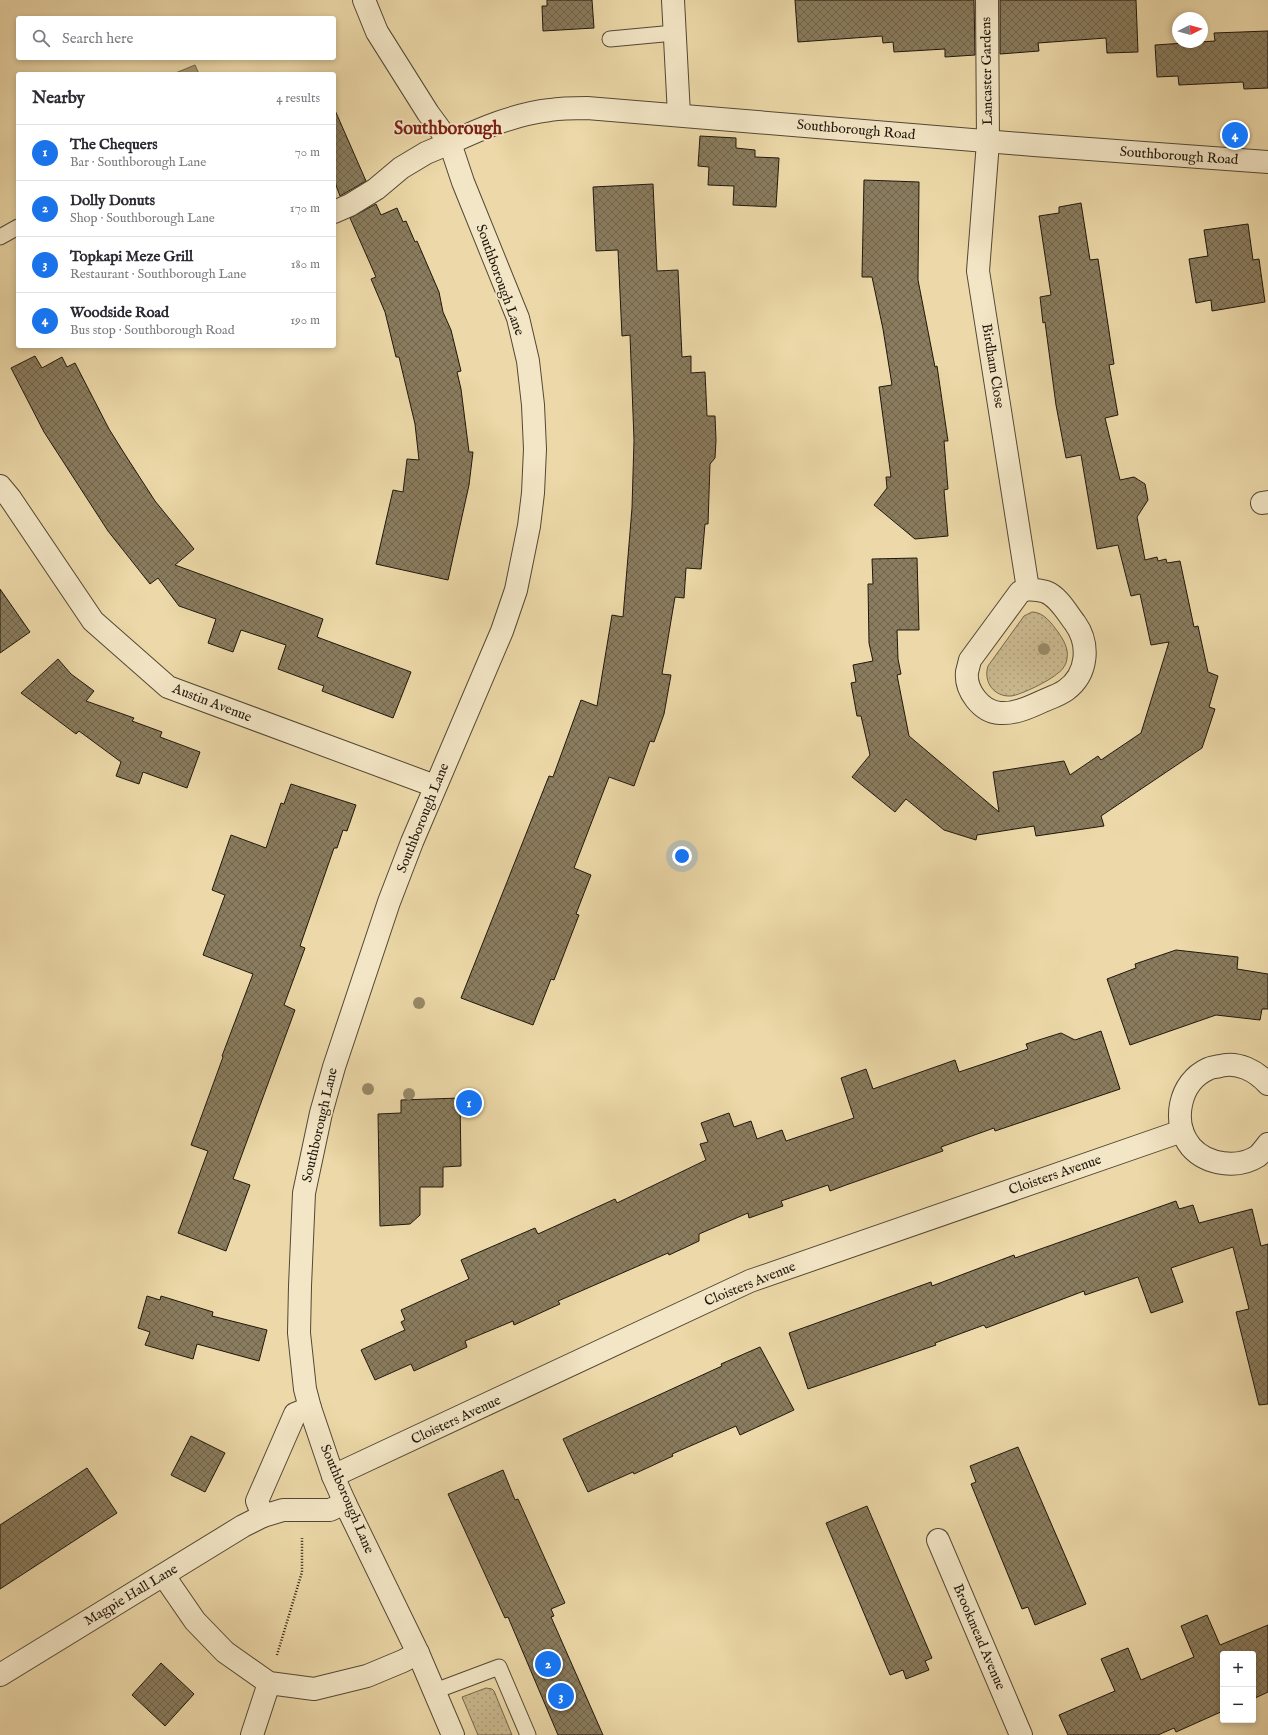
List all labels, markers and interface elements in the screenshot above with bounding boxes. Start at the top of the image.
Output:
north arrow [1172,12,1208,48]
search box [16,16,336,60]
street label: Lancaster Gardens [977,17,997,125]
icon: search [30,27,52,49]
text: Search here [62,29,133,48]
text: Nearby [32,88,85,109]
text: 4 results [276,90,320,107]
street label: Southborough Road [796,116,916,144]
district label: Southborough [394,118,502,141]
pin: 4 [1222,120,1248,150]
text: The Chequers [70,135,158,154]
street label: Southborough Road [1119,143,1239,169]
text: 1 [43,144,47,161]
text: 70 m [295,144,320,161]
text: Bar · Southborough Lane [70,154,206,171]
text: Dolly Donuts [70,191,155,210]
text: 2 [42,200,48,217]
text: 170 m [290,200,320,217]
text: Shop · Southborough Lane [70,210,215,227]
street label: Southborough Lane [472,222,529,339]
text: Topkapi Meze Grill [70,247,193,266]
text: 3 [43,256,47,273]
text: 180 m [291,256,320,273]
text: Restaurant · Southborough Lane [70,266,246,283]
text: Woodside Road [70,303,169,322]
text: 4 [42,312,48,329]
text: 190 m [290,312,320,329]
text: Bus stop · Southborough Road [70,322,235,339]
street label: Birdham Close [977,322,1009,410]
street label: Austin Avenue [169,679,255,727]
street label: Southborough Lane [393,760,453,876]
your location [672,846,692,866]
street label: Southborough Lane [298,1065,342,1184]
pin: 1 [456,1088,482,1118]
street label: Cloisters Avenue [1006,1151,1104,1199]
street label: Cloisters Avenue [702,1257,799,1311]
street label: Cloisters Avenue [408,1391,504,1449]
street label: Southborough Lane [316,1442,378,1557]
street label: Magpie Hall Lane [81,1560,182,1630]
street label: Brookmead Avenue [949,1581,1010,1693]
pin: 2 [535,1649,561,1679]
map controls [1220,1651,1256,1723]
button: + [1220,1651,1256,1687]
pin: 3 [548,1681,574,1711]
button: − [1220,1687,1256,1723]

